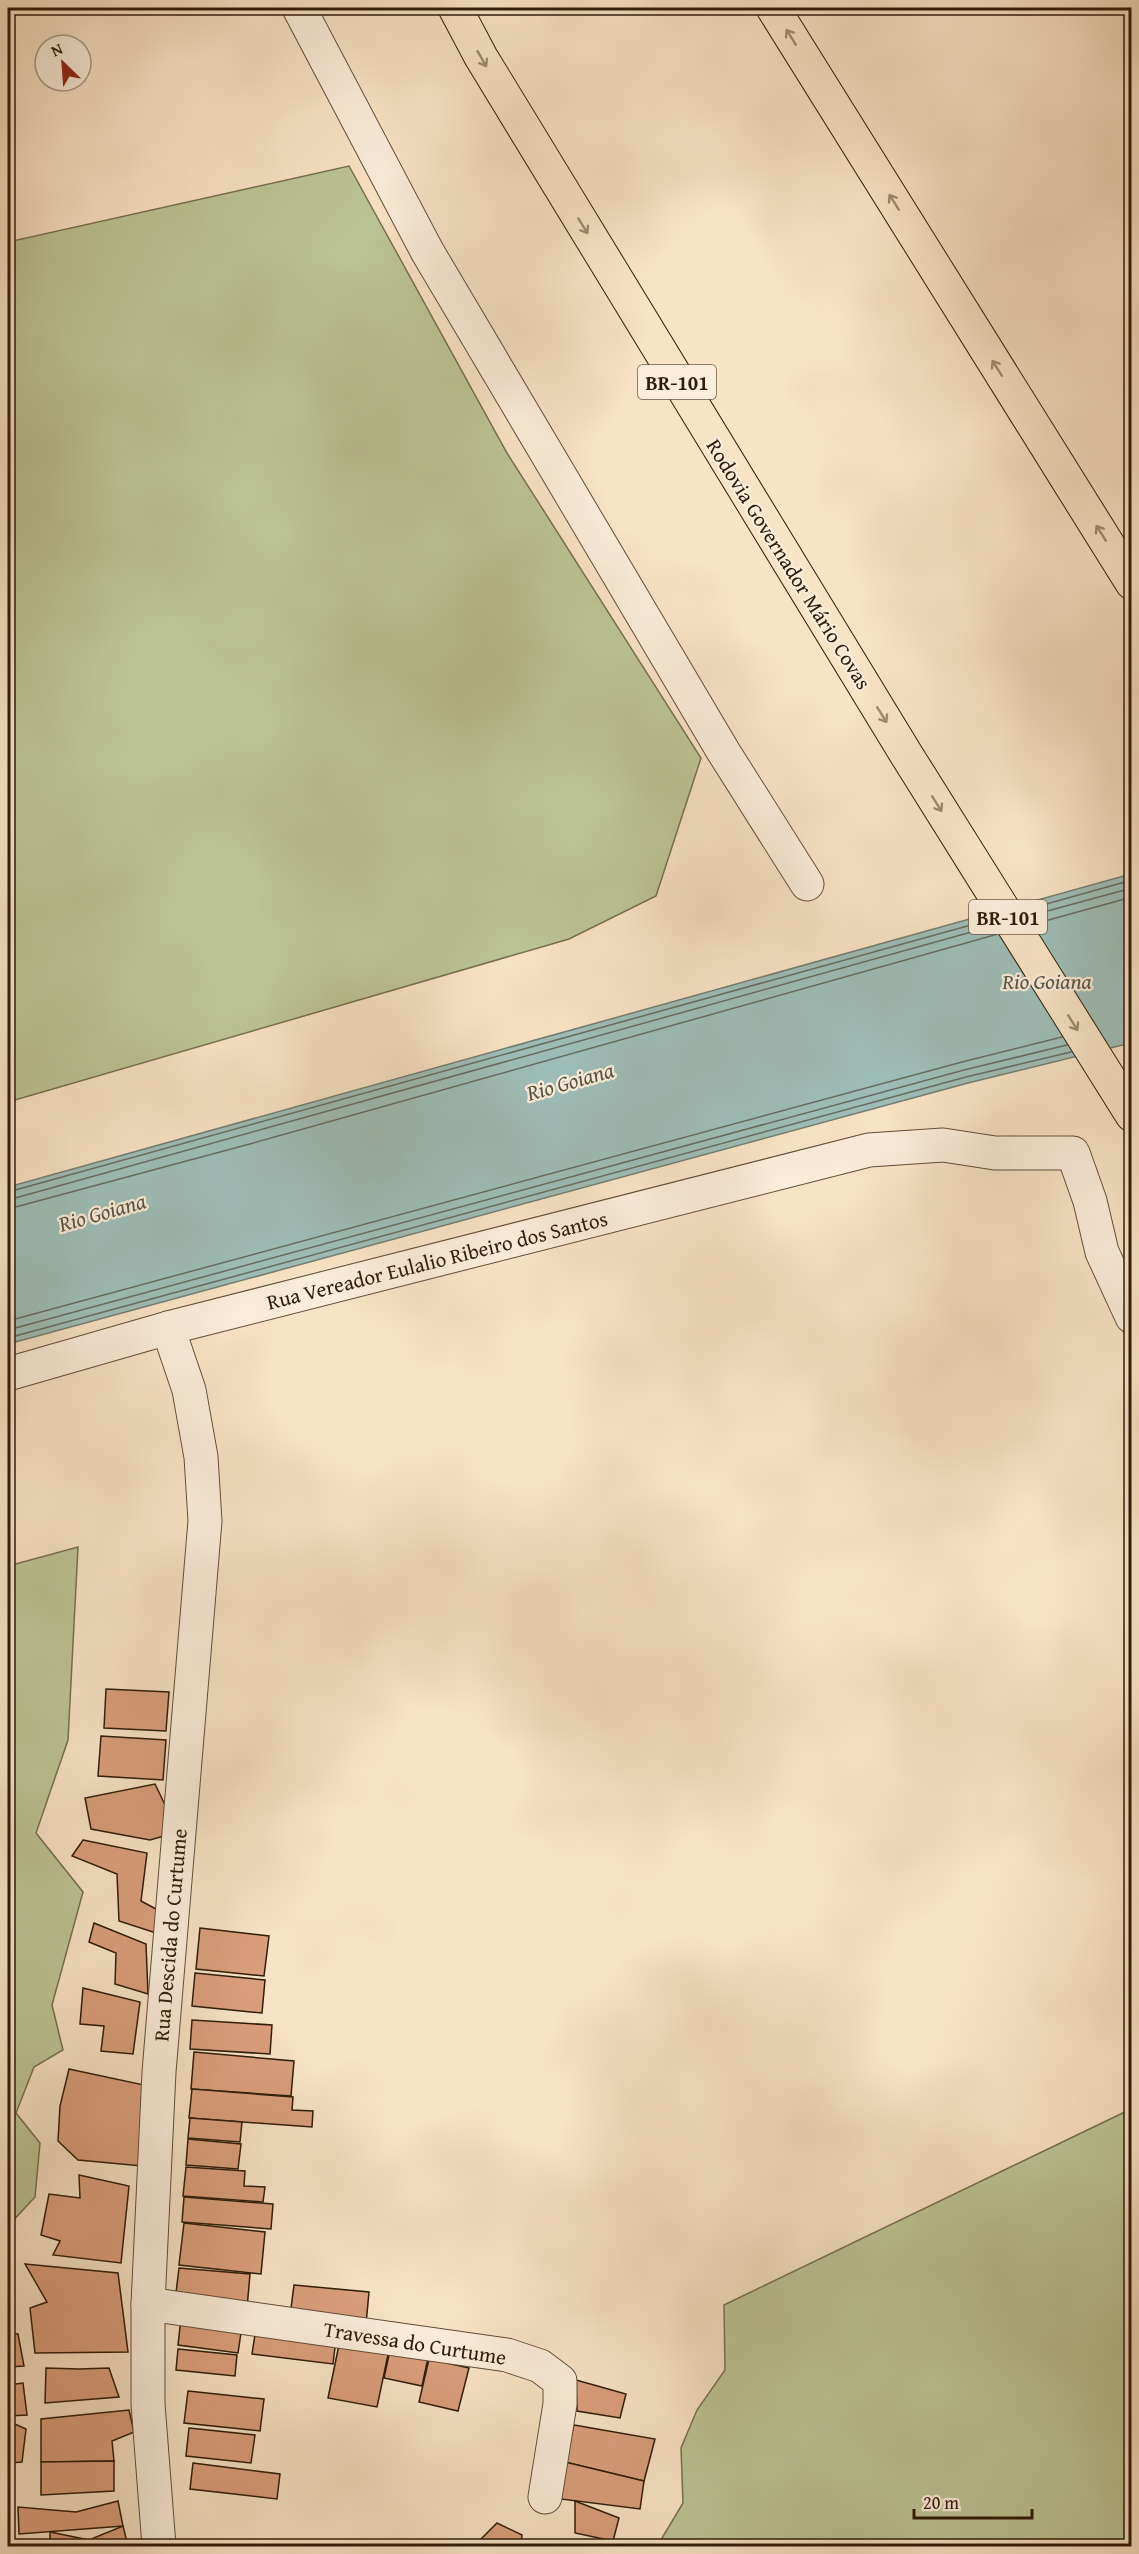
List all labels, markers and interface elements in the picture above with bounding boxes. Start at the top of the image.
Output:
one-way arrow [784,29,796,46]
north arrow [33,33,93,93]
text: N [47,36,67,63]
one-way arrow [477,50,489,67]
one-way arrow [887,194,899,211]
one-way arrow [577,217,589,234]
one-way arrow [991,359,1004,376]
road number: BR-101 [638,365,716,399]
street label: Rodovia Governador Mário Covas [699,433,879,695]
one-way arrow [1094,525,1106,542]
one-way arrow [876,706,888,723]
one-way arrow [931,795,943,812]
road number: BR-101 [969,900,1047,934]
water label: Rio Goiana [1001,965,1092,997]
one-way arrow [1068,1014,1080,1031]
water label: Rio Goiana [522,1053,617,1109]
water label: Rio Goiana [54,1184,149,1240]
street label: Rua Vereador Eulalio Ribeiro dos Santos [263,1203,611,1317]
street label: Rua Descida do Curtume [145,1827,195,2043]
street label: Travessa do Curtume [321,2313,509,2373]
scale bar [914,2482,1032,2520]
text: 20 m [923,2489,959,2516]

